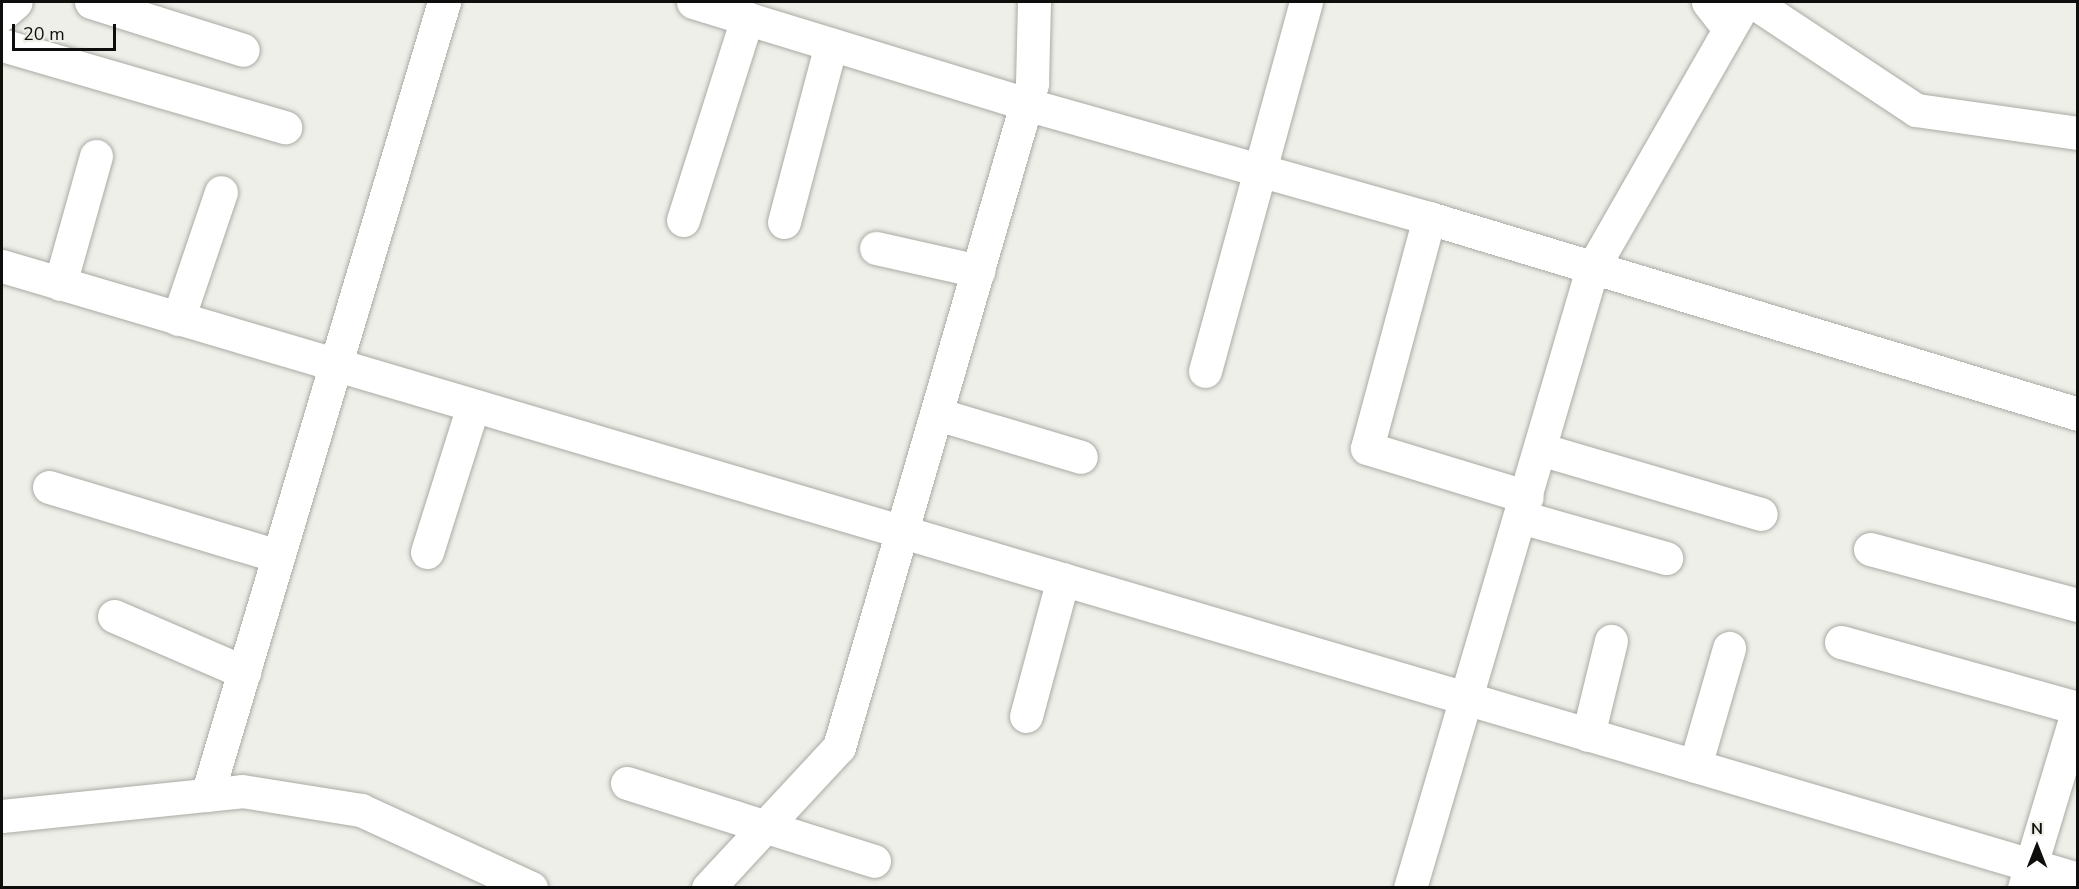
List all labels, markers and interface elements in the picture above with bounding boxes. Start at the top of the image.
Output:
scale bar [15,12,118,50]
text: 20 m [23,22,65,46]
north arrow [2007,817,2067,877]
text: N [2031,818,2043,840]

